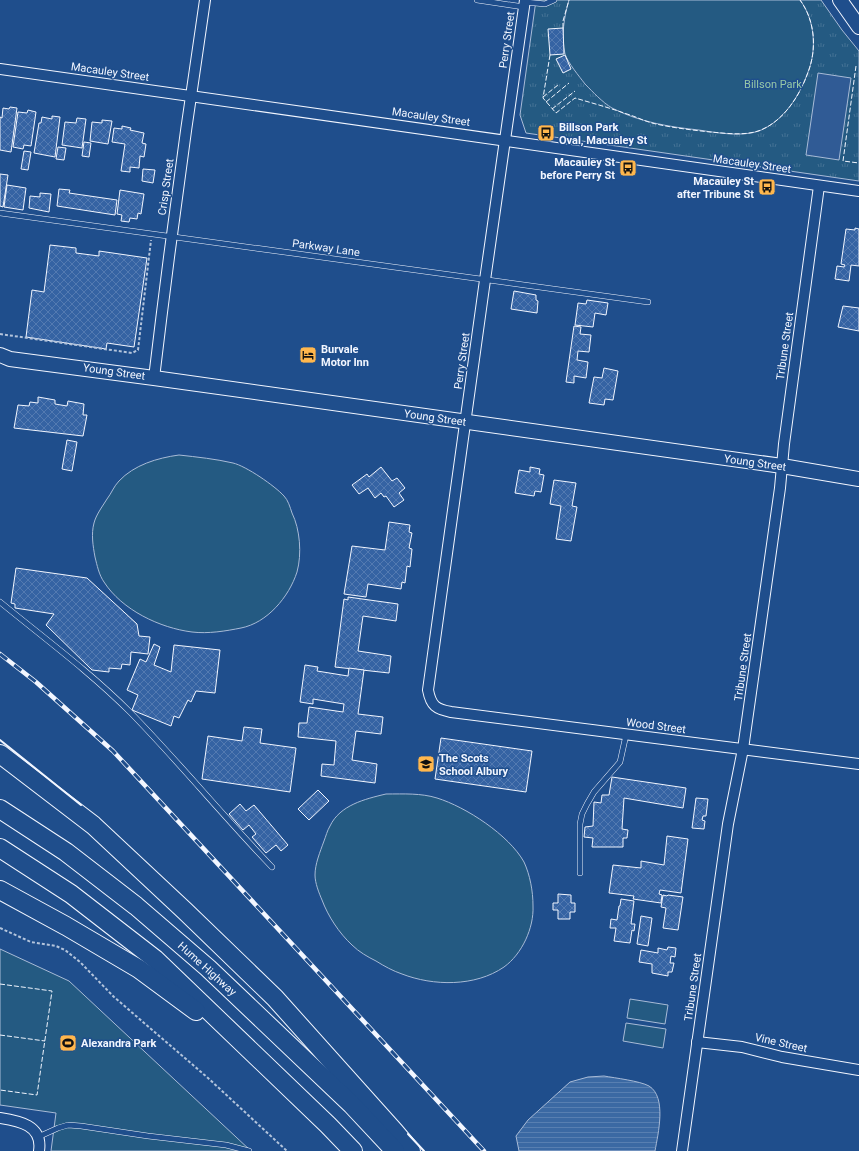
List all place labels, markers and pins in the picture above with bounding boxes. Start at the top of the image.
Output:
place label: Billson Park Oval, Macualey St [559,121,647,147]
bus stop icon: Billson Park Oval, Macualey St [536,123,556,143]
place label: Macauley St before Perry St [540,156,615,182]
bus stop icon: Macauley St before Perry St [618,158,638,178]
place label: Macauley St after Tribune St [677,175,754,201]
bus stop icon: Macauley St after Tribune St [757,177,777,197]
place label: Burvale Motor Inn [321,343,369,369]
hotel icon: Burvale Motor Inn [298,345,318,365]
place label: The Scots School Albury [439,752,509,778]
school or university icon: The Scots School Albury [416,754,436,774]
sports icon: Alexandra Park [58,1033,78,1053]
place label: Alexandra Park [81,1037,157,1050]

